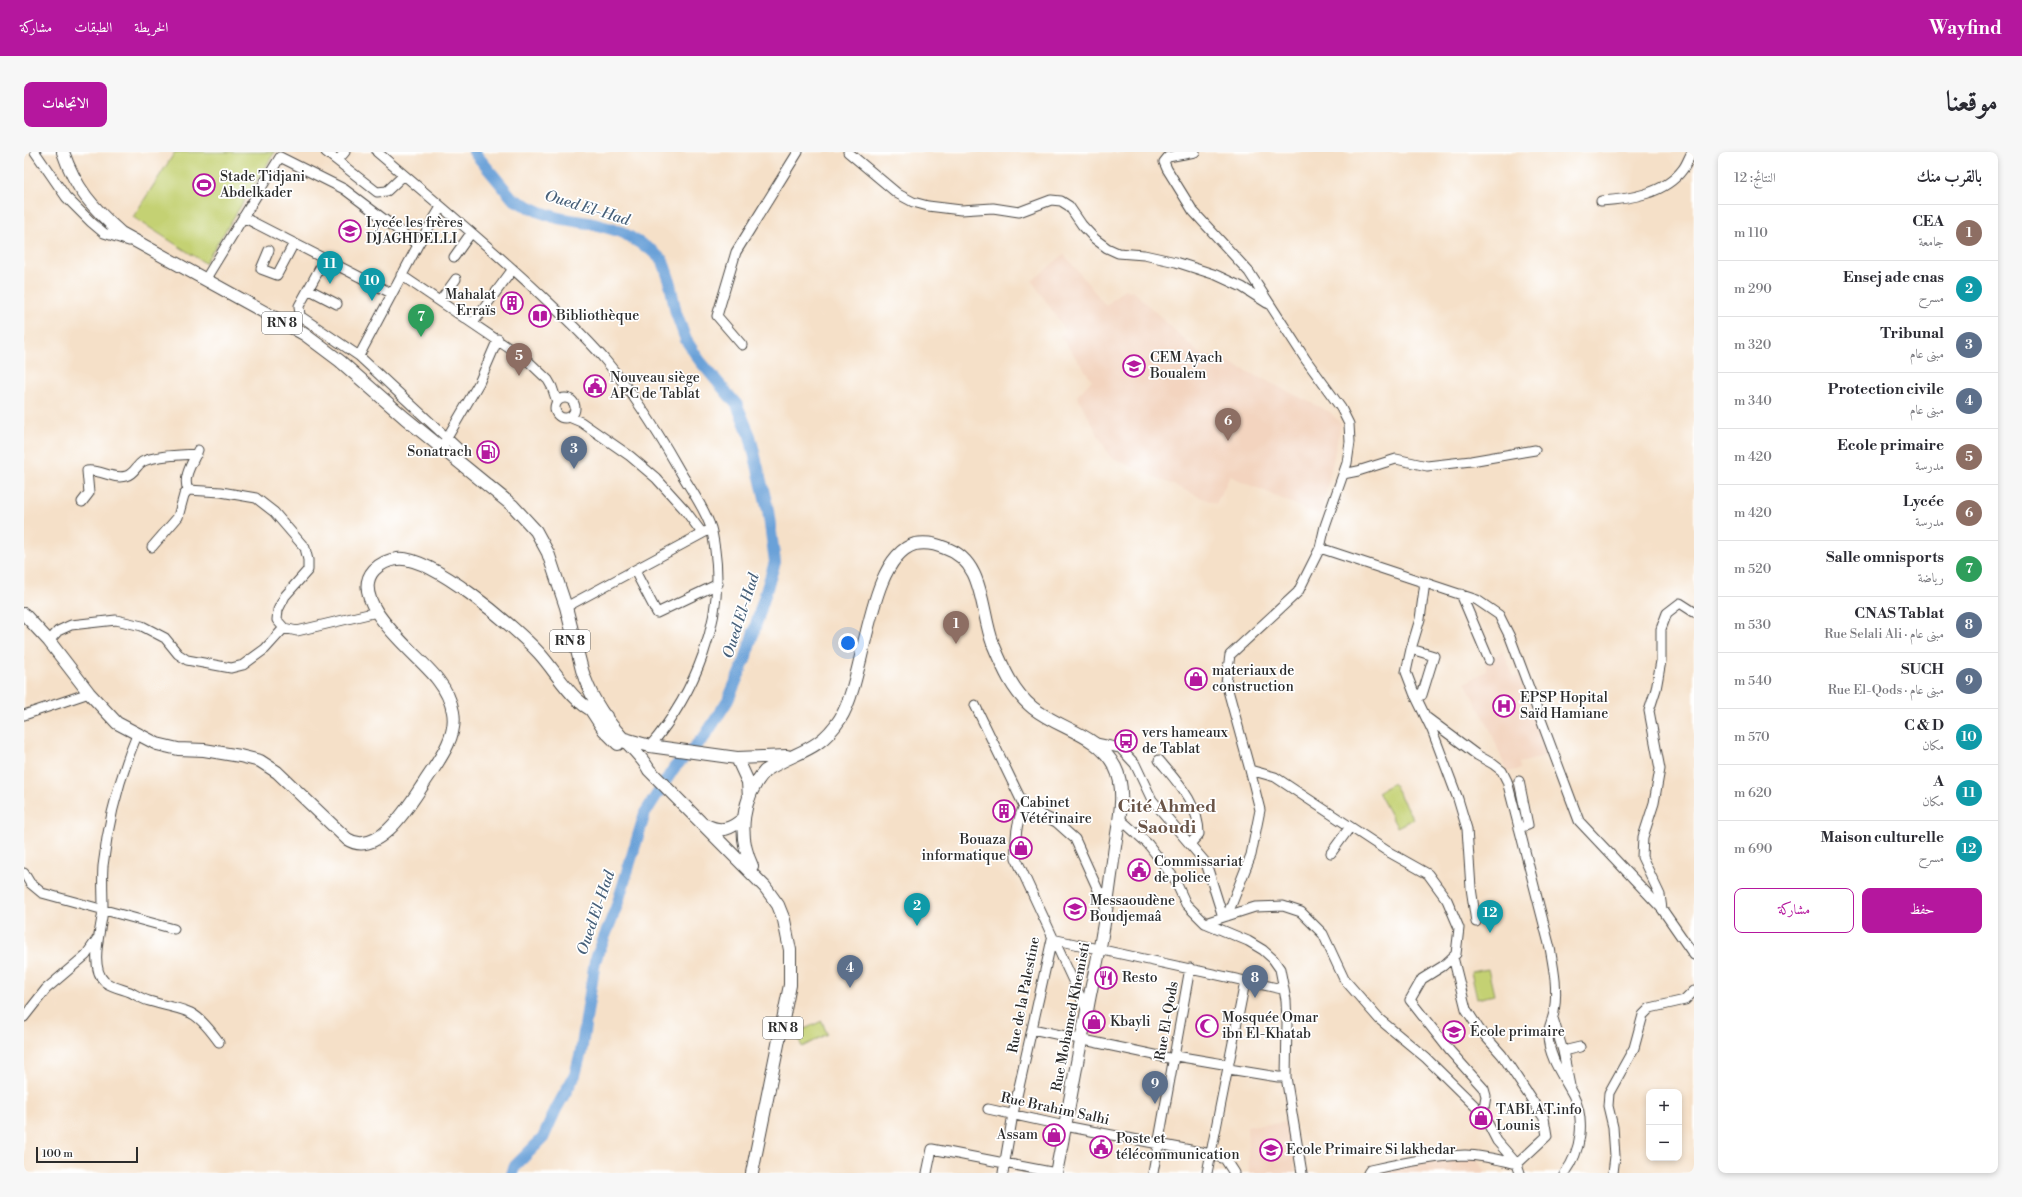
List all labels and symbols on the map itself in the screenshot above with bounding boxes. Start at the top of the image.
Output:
place label: Stade Tidjani Abdelkader [219,168,306,202]
sports icon: Stade Tidjani Abdelkader [191,172,217,198]
water label: Oued El-Had [542,186,632,230]
place label: Lycée les frères DJAGHDELLI [366,214,463,248]
school or university icon: Lycée les frères DJAGHDELLI [337,218,363,244]
pin: 11 [317,251,343,284]
pin: 10 [359,268,385,301]
place label: Mahalat Erraïs [445,286,496,320]
building icon: Mahalat Erraïs [499,290,525,316]
library icon: Bibliothèque [527,303,553,329]
pin: 7 [408,304,434,337]
place label: Bibliothèque [555,307,639,325]
road number: RN 8 [262,312,302,334]
pin: 5 [506,343,532,376]
place label: CEM Ayach Boualem [1149,349,1223,383]
school or university icon: CEM Ayach Boualem [1121,353,1147,379]
place label: Nouveau siège APC de Tablat [609,369,700,403]
public building icon: Nouveau siège APC de Tablat [582,373,608,399]
pin: 6 [1215,408,1241,441]
pin: 3 [561,436,587,469]
fuel station icon: Sonatrach [475,439,501,465]
place label: Sonatrach [407,443,473,461]
water label: Oued El-Had [718,571,764,661]
pin: 1 [943,611,969,644]
road number: RN 8 [550,630,590,652]
your location [838,633,858,653]
place label: materiaux de construction [1212,662,1294,696]
shop icon: materiaux de construction [1183,666,1209,692]
place label: EPSP Hopital Saïd Hamiane [1520,689,1608,723]
hospital icon: EPSP Hopital Saïd Hamiane [1491,693,1517,719]
place label: vers hameaux de Tablat [1141,724,1229,758]
bus stop icon: vers hameaux de Tablat [1113,728,1139,754]
place label: Cabinet Vétérinaire [1019,794,1092,828]
district label: Cité Ahmed Saoudi [1118,795,1216,839]
building icon: Cabinet Vétérinaire [991,798,1017,824]
place label: Bouaza informatique [921,831,1007,865]
shop icon: Bouaza informatique [1008,835,1034,861]
place label: Commissariat de police [1154,853,1243,887]
public building icon: Commissariat de police [1126,857,1152,883]
water label: Oued El-Had [573,868,619,958]
place label: Messaoudène Boudjemaâ [1089,892,1175,926]
pin: 2 [904,893,930,926]
school or university icon: Messaoudène Boudjemaâ [1062,896,1088,922]
pin: 12 [1477,900,1503,933]
street label: Rue de la Palestine [1004,935,1044,1055]
street label: Rue Mohamed Khemisti [1048,940,1094,1093]
pin: 4 [837,955,863,988]
restaurant icon: Resto [1093,965,1119,991]
pin: 8 [1242,965,1268,998]
place label: Resto [1122,969,1158,987]
street label: Rue El-Qods [1151,980,1183,1062]
shop icon: Kbayli [1081,1009,1107,1035]
place label: Mosquée Omar ibn El-Khatab [1222,1009,1318,1043]
place label: Kbayli [1110,1013,1151,1031]
mosque icon: Mosquée Omar ibn El-Khatab [1194,1013,1220,1039]
road number: RN 8 [763,1017,803,1039]
school or university icon: École primaire [1441,1019,1467,1045]
place label: École primaire [1470,1021,1565,1041]
pin: 9 [1142,1071,1168,1104]
street label: Rue Brahim Salhi [999,1089,1111,1129]
place label: TABLAT.info Lounis [1496,1101,1582,1135]
shop icon: TABLAT.info Lounis [1468,1105,1494,1131]
shop icon: Assam [1041,1122,1067,1148]
place label: Assam [996,1126,1038,1144]
place label: Poste et télécommunication [1116,1130,1240,1164]
public building icon: Poste et télécommunication [1088,1134,1114,1160]
school or university icon: Ecole Primaire Si lakhedar [1258,1137,1284,1163]
place label: Ecole Primaire Si lakhedar [1286,1141,1456,1159]
scale bar [36,1145,138,1164]

